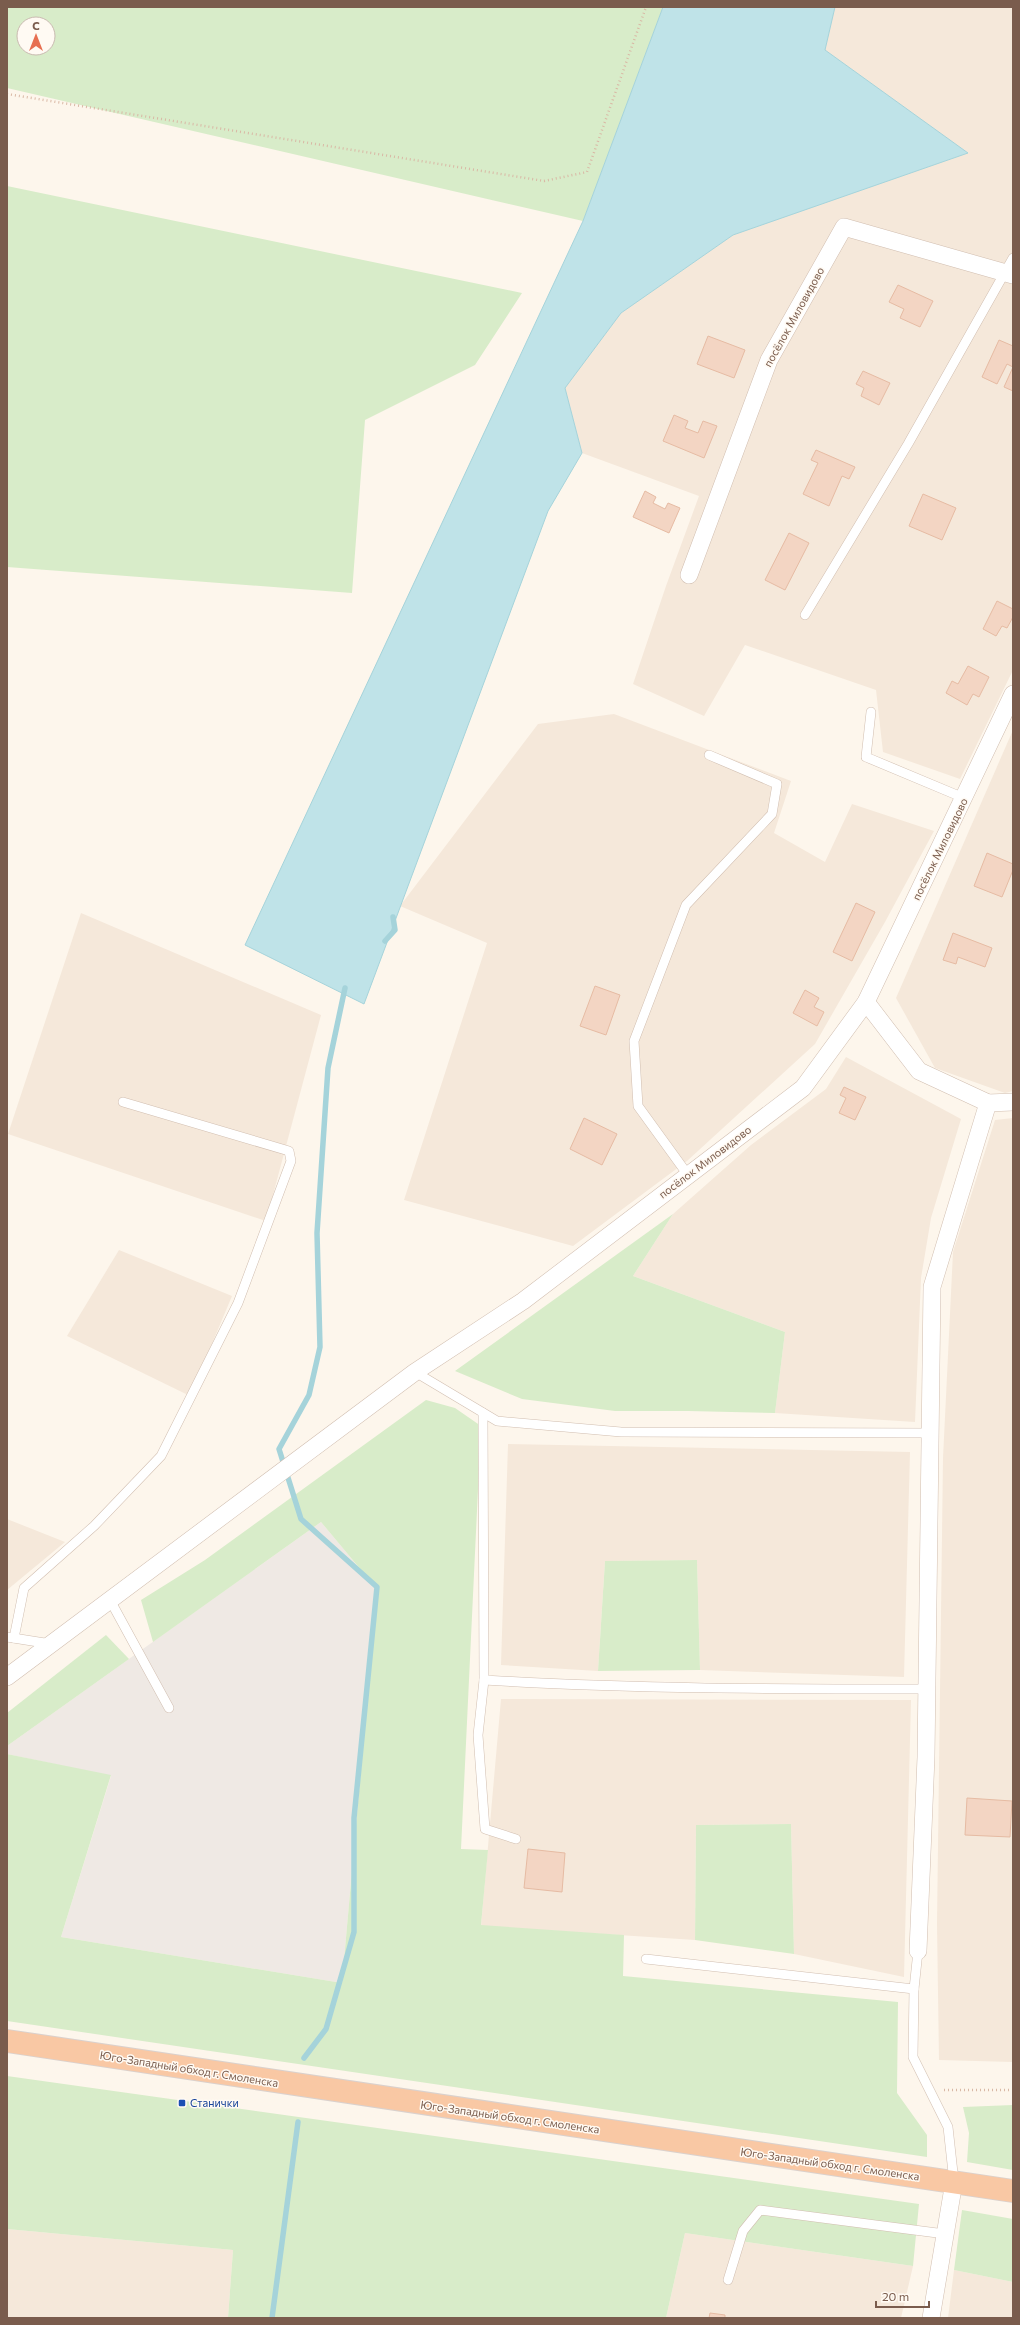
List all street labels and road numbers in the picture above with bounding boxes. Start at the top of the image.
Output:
street label: посёлок Миловидово [761,264,827,369]
street label: посёлок Миловидово [909,795,970,902]
street label: посёлок Миловидово [656,1122,754,1201]
street label: Юго-Западный обход г. Смоленска [99,2048,279,2089]
street label: Юго-Западный обход г. Смоленска [420,2098,600,2136]
street label: Юго-Западный обход г. Смоленска [740,2145,920,2183]

